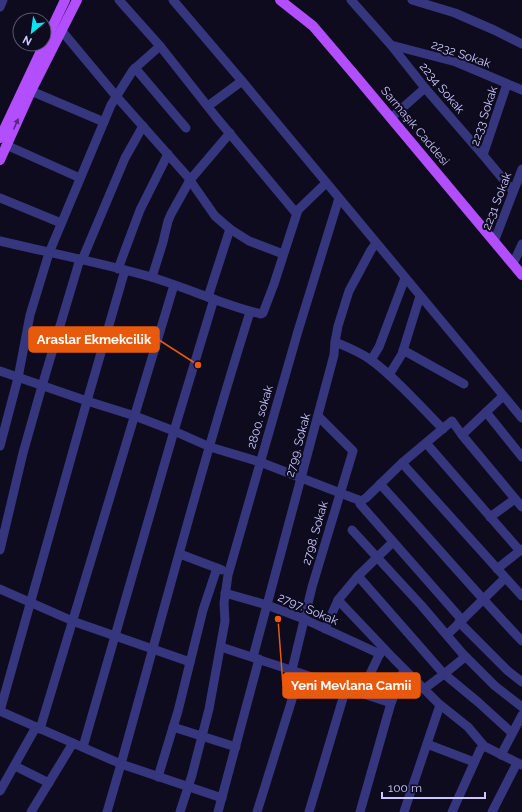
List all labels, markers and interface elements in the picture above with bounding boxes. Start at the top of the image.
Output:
north arrow [12,12,52,52]
text: N [21,33,34,48]
street label: 2232 Sokak [429,37,493,71]
street label: 2234 Sokak [417,60,468,117]
street label: Sarmaşık Caddesi [378,84,452,168]
street label: 2233 Sokak [468,84,500,148]
one-way arrow [13,118,19,130]
street label: 2231 Sokak [480,170,515,232]
callout: Araslar Ekmekcilik [29,327,159,352]
text: Araslar Ekmekcilik [37,332,152,347]
street label: 2800. sokak [244,383,276,450]
street label: 2799. Sokak [283,411,313,479]
street label: 2798. Sokak [299,499,331,567]
street label: 2797. Sokak [276,590,341,628]
callout: Yeni Mevlana Camii [283,673,420,698]
text: Yeni Mevlana Camii [291,678,411,693]
scale bar [382,774,485,800]
text: 100 m [388,781,422,795]

